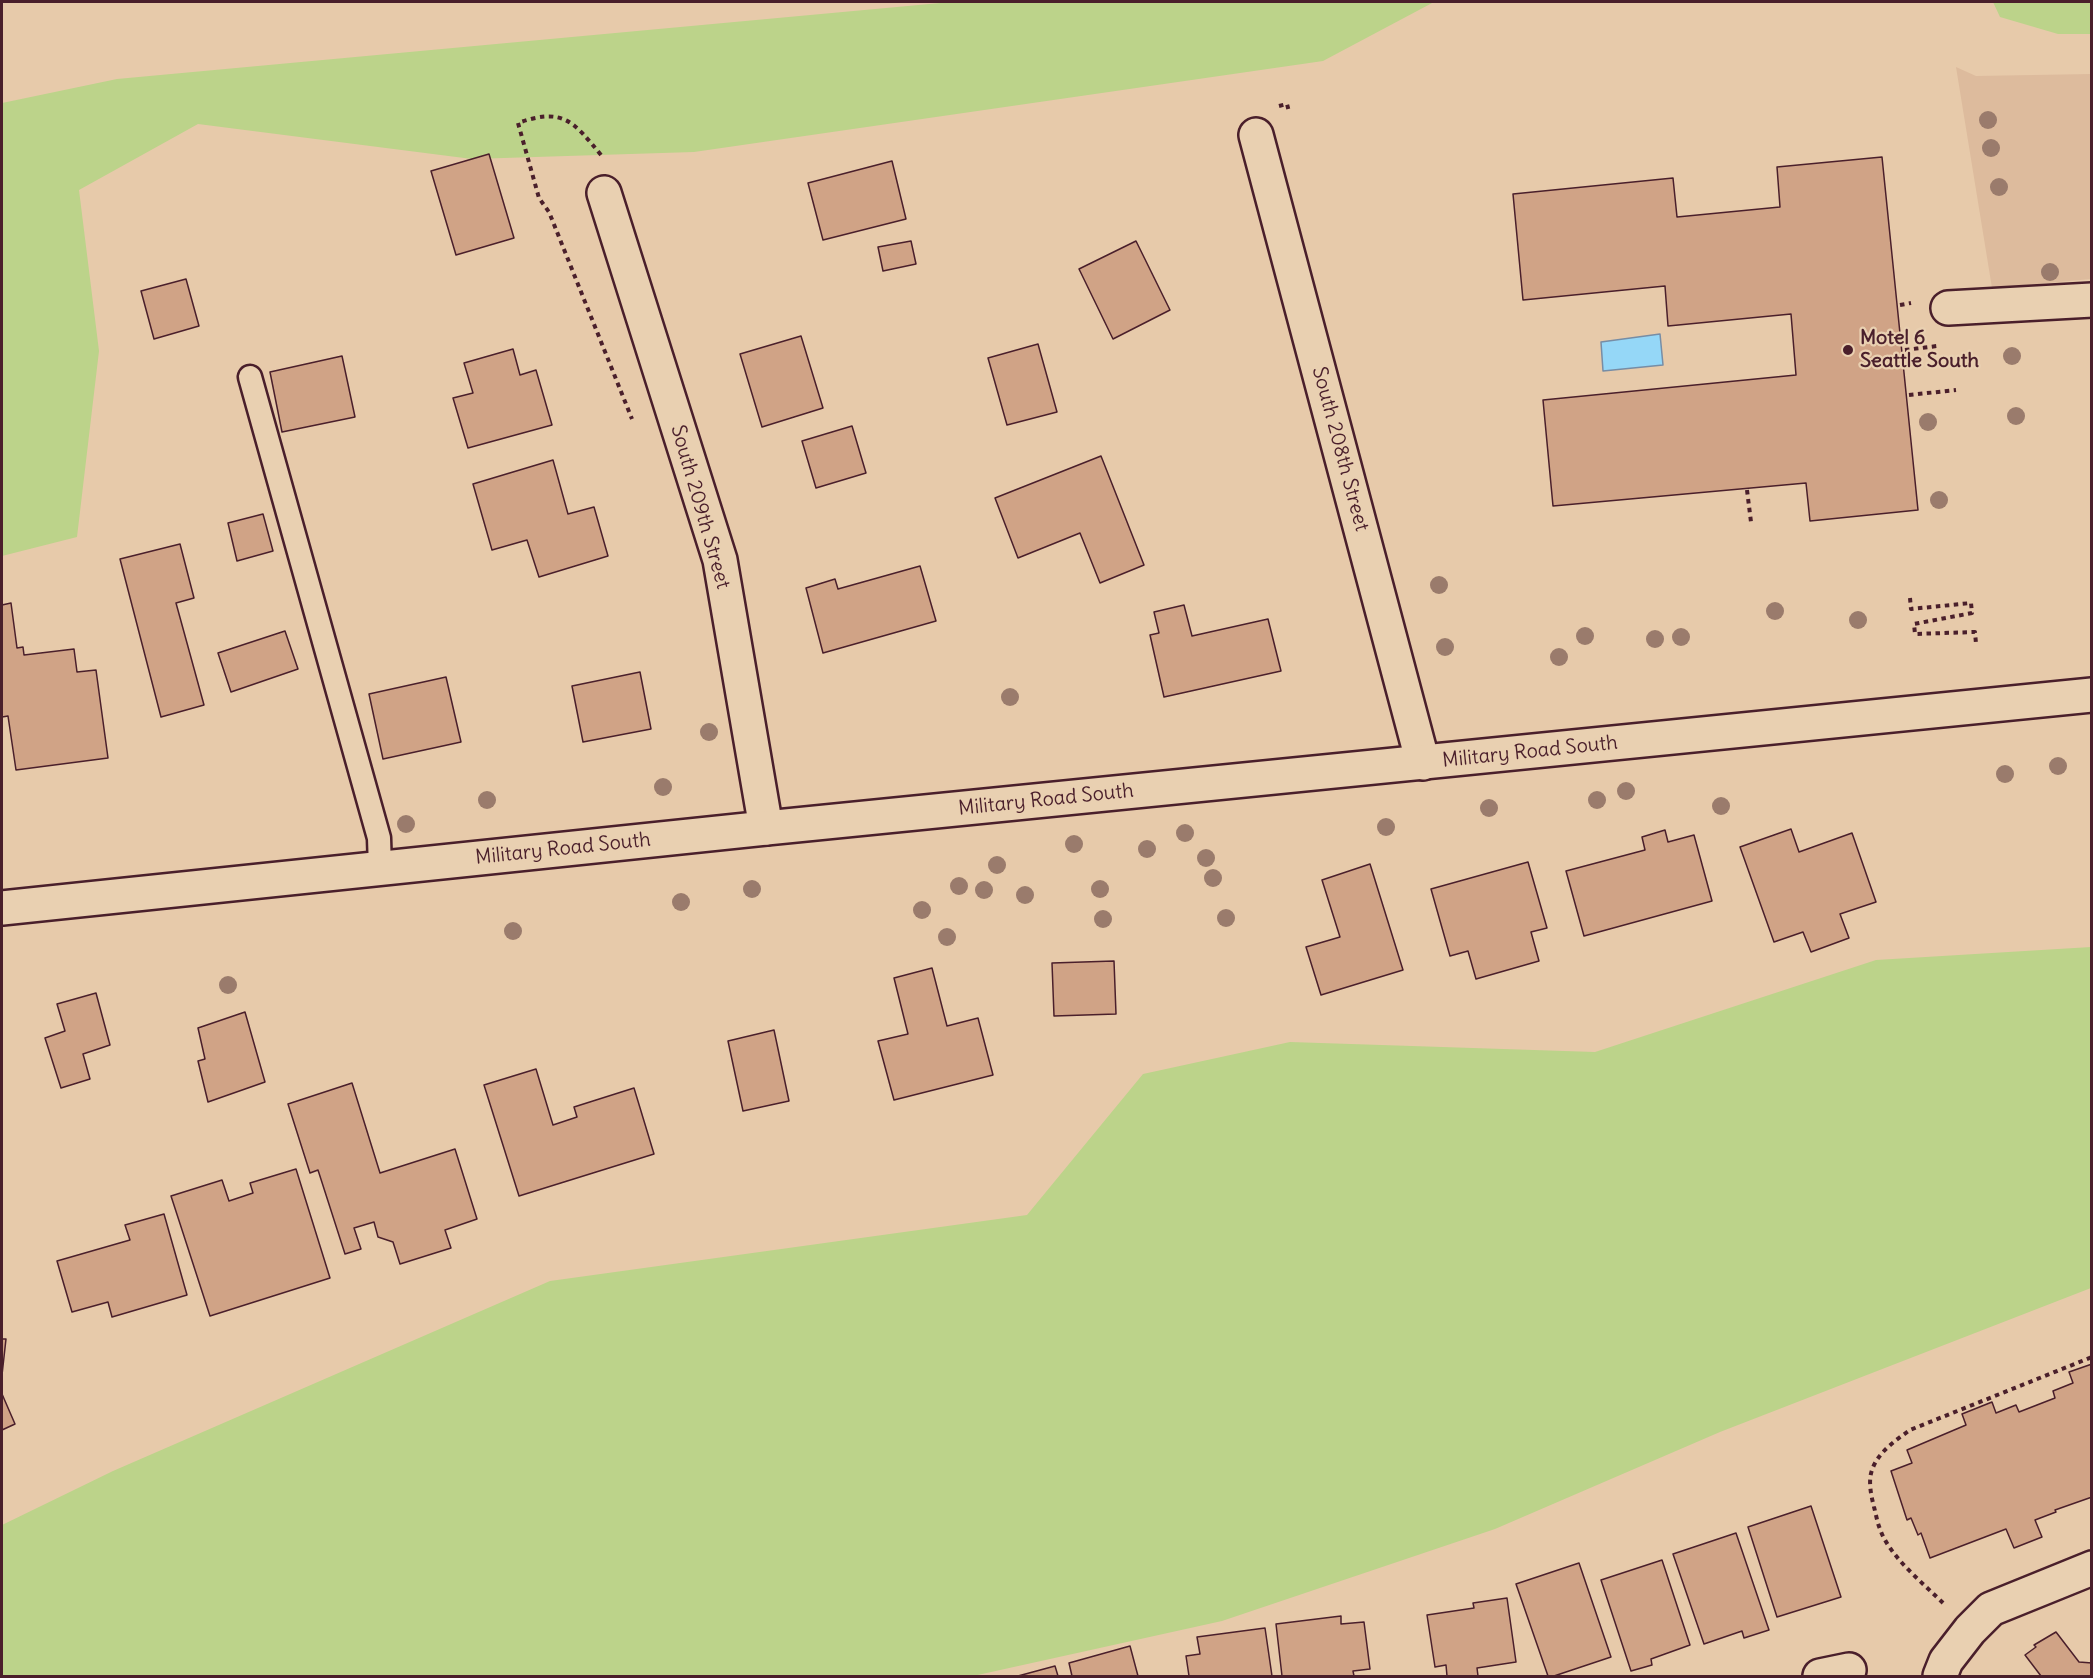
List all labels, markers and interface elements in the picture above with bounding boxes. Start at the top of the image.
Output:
place label: Motel 6 Seattle South [1860,326,1979,373]
marker: Motel 6 Seattle South [1841,343,1855,357]
street label: South 208th Street [1307,364,1373,534]
street label: South 209th Street [665,422,735,592]
street label: Military Road South [1441,731,1619,773]
street label: Military Road South [957,779,1135,821]
street label: Military Road South [474,828,652,870]

